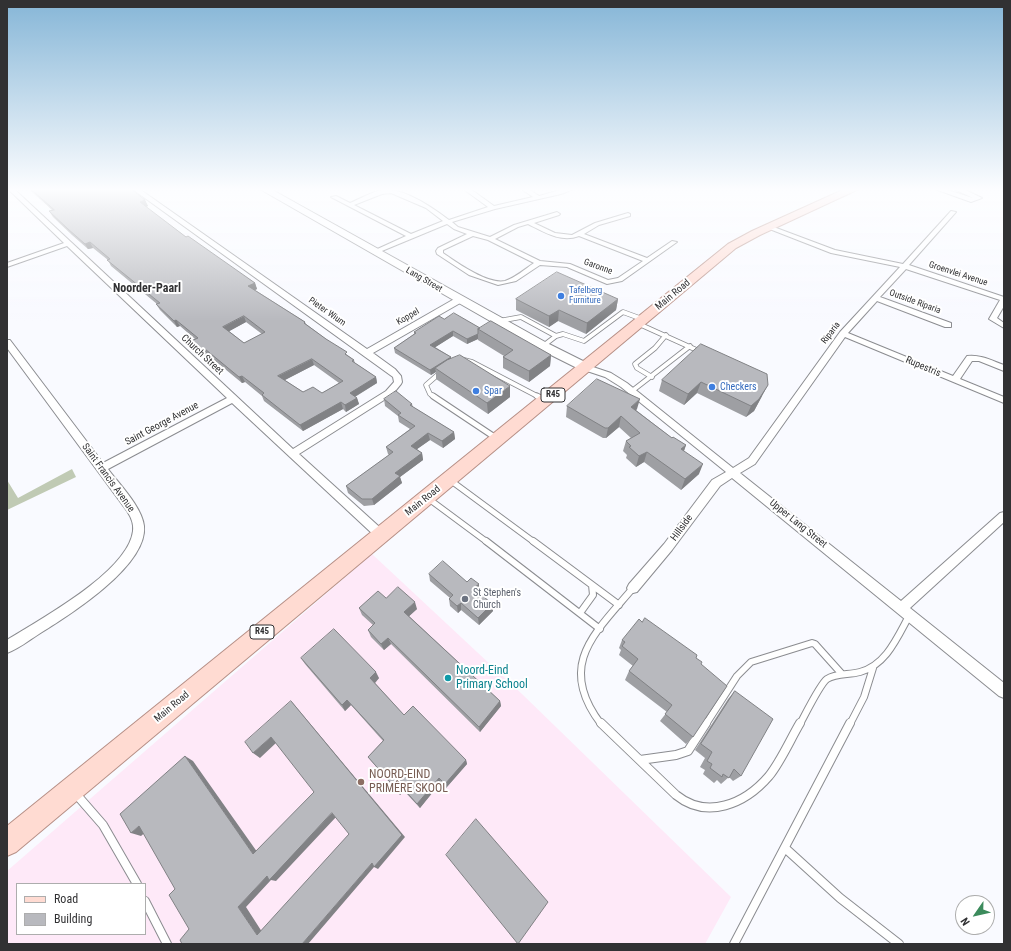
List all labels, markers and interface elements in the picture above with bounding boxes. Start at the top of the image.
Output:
street label: Garonne [582,257,614,277]
street label: Groenvlei Avenue [927,259,989,289]
street label: Lang Street [404,265,444,295]
street label: Main Road [653,277,693,313]
district label: Noorder-Paarl [113,282,181,296]
place label: Tafelberg Furniture [569,286,602,307]
street label: Outside Riparia [888,288,942,316]
marker: Tafelberg Furniture [556,291,566,301]
street label: Pieter Wium [306,295,348,329]
street label: Koppel [395,306,421,328]
street label: Riparia [819,320,843,346]
street label: Church Street [178,332,226,378]
street label: Rupestris [904,354,942,380]
place label: Checkers [720,381,757,393]
marker: Checkers [707,382,717,392]
place label: Spar [484,385,502,397]
marker: Spar [471,386,481,396]
road number: R45 [541,388,565,402]
street label: Saint George Avenue [123,400,201,448]
street label: Saint Francis Avenue [79,441,137,515]
street label: Main Road [403,483,443,519]
street label: Upper Lang Street [767,497,829,551]
street label: Hillside [668,513,696,543]
place label: St Stephen's Church [473,587,521,610]
marker: St Stephen's Church [460,594,470,604]
road number: R45 [250,625,274,639]
place label: Noord-Eind Primary School [456,664,528,692]
marker: Noord-Eind Primary School [443,673,453,683]
street label: Main Road [152,689,192,725]
place label: NOORD-EIND PRIMÊRE SKOOL [369,768,448,796]
marker: NOORD-EIND PRIMÊRE SKOOL [356,777,366,787]
legend [16,883,146,935]
text: Road [54,892,78,906]
north arrow [955,895,995,935]
text: Building [54,912,92,926]
text: N [958,915,973,928]

